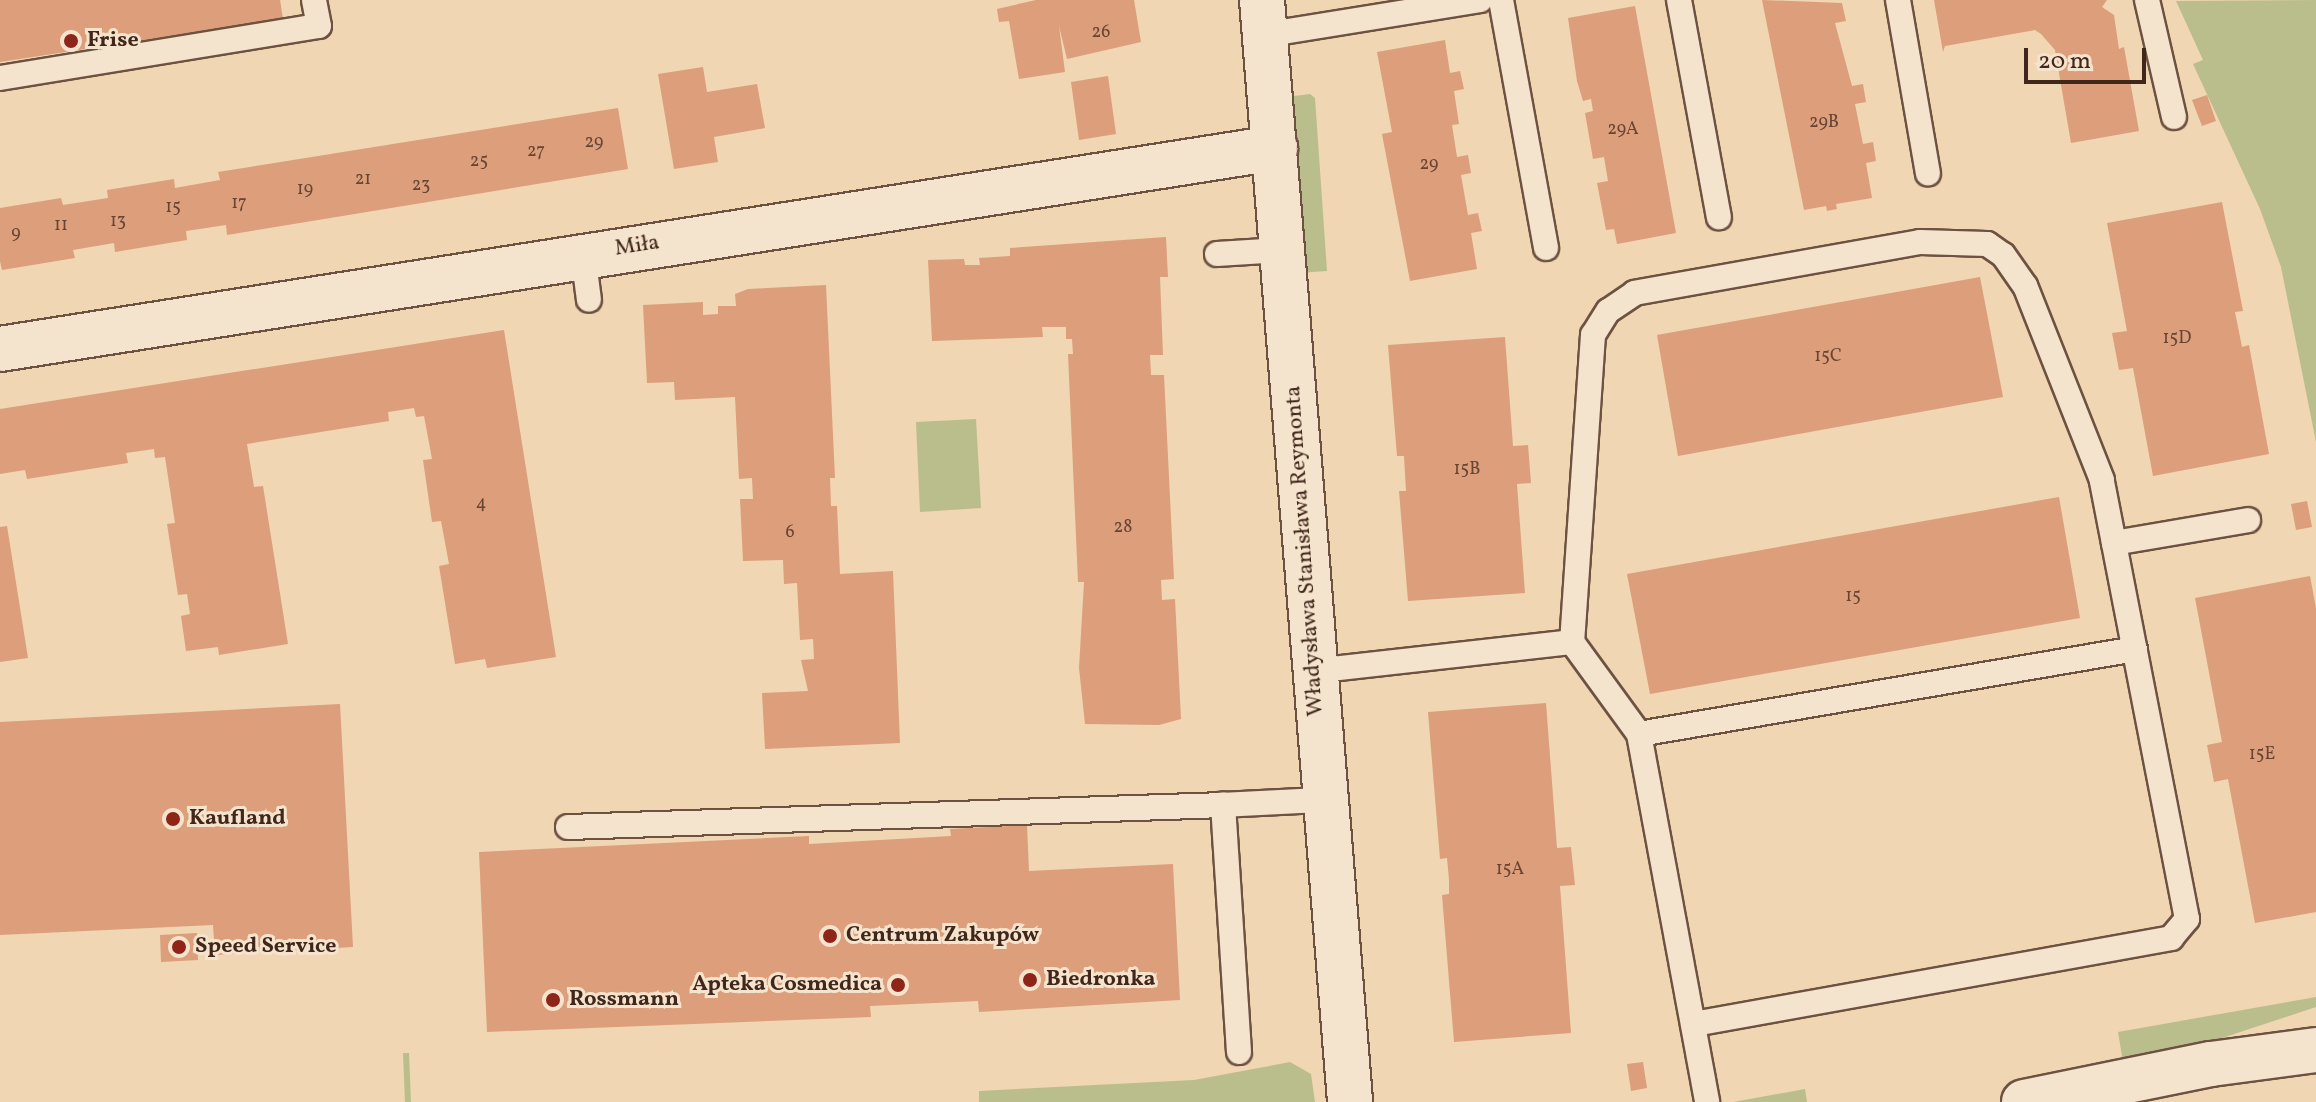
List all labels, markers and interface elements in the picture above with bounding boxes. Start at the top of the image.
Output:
house number: 26 [1092,22,1110,44]
place label: Frise [87,28,139,54]
marker: Frise [62,32,80,50]
scale bar [2028,32,2150,82]
text: 20 m [2038,45,2091,79]
house number: 29B [1809,112,1839,134]
house number: 29A [1607,119,1639,141]
house number: 29 [585,132,603,154]
house number: 27 [527,141,545,163]
house number: 25 [470,151,488,173]
house number: 29 [1420,154,1438,176]
house number: 21 [355,169,371,191]
house number: 23 [412,175,430,197]
house number: 19 [297,179,313,201]
house number: 17 [231,193,247,215]
house number: 15 [165,197,181,219]
house number: 13 [110,211,126,233]
house number: 11 [54,215,68,237]
house number: 9 [11,223,21,245]
street label: Miła [613,229,661,263]
house number: 15D [2163,328,2191,350]
house number: 15C [1814,346,1842,368]
street label: Władysława Stanisława Reymonta [1280,385,1330,717]
house number: 15B [1454,459,1480,481]
house number: 4 [476,493,486,515]
house number: 28 [1114,517,1132,539]
house number: 6 [785,522,795,544]
house number: 15 [1845,586,1861,608]
house number: 15E [2249,744,2275,766]
place label: Kaufland [189,806,286,832]
marker: Kaufland [164,810,182,828]
house number: 15A [1496,859,1524,881]
place label: Centrum Zakupów [846,923,1039,949]
marker: Centrum Zakupów [821,927,839,945]
place label: Speed Service [195,934,337,960]
marker: Speed Service [170,938,188,956]
place label: Biedronka [1046,967,1156,993]
marker: Biedronka [1021,971,1039,989]
place label: Apteka Cosmedica [692,972,882,998]
marker: Apteka Cosmedica [889,976,907,994]
place label: Rossmann [569,987,679,1013]
marker: Rossmann [544,991,562,1009]

